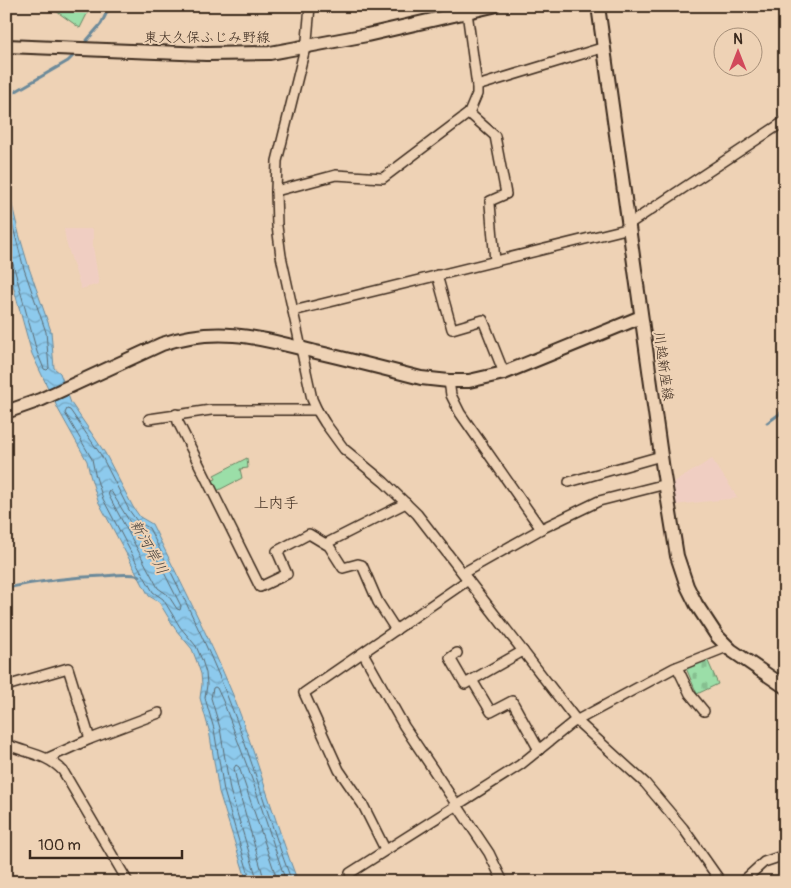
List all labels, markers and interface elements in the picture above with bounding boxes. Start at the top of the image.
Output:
north arrow [714,28,764,78]
street label: 東大久保ふじみ野線 [144,29,270,46]
text: N [733,31,743,48]
street label: 川越新座線 [650,330,677,402]
district label: 上内手 [253,494,299,513]
water label: 新河岸川 [126,516,171,578]
scale bar [30,828,182,860]
text: 100 m [38,836,81,855]

